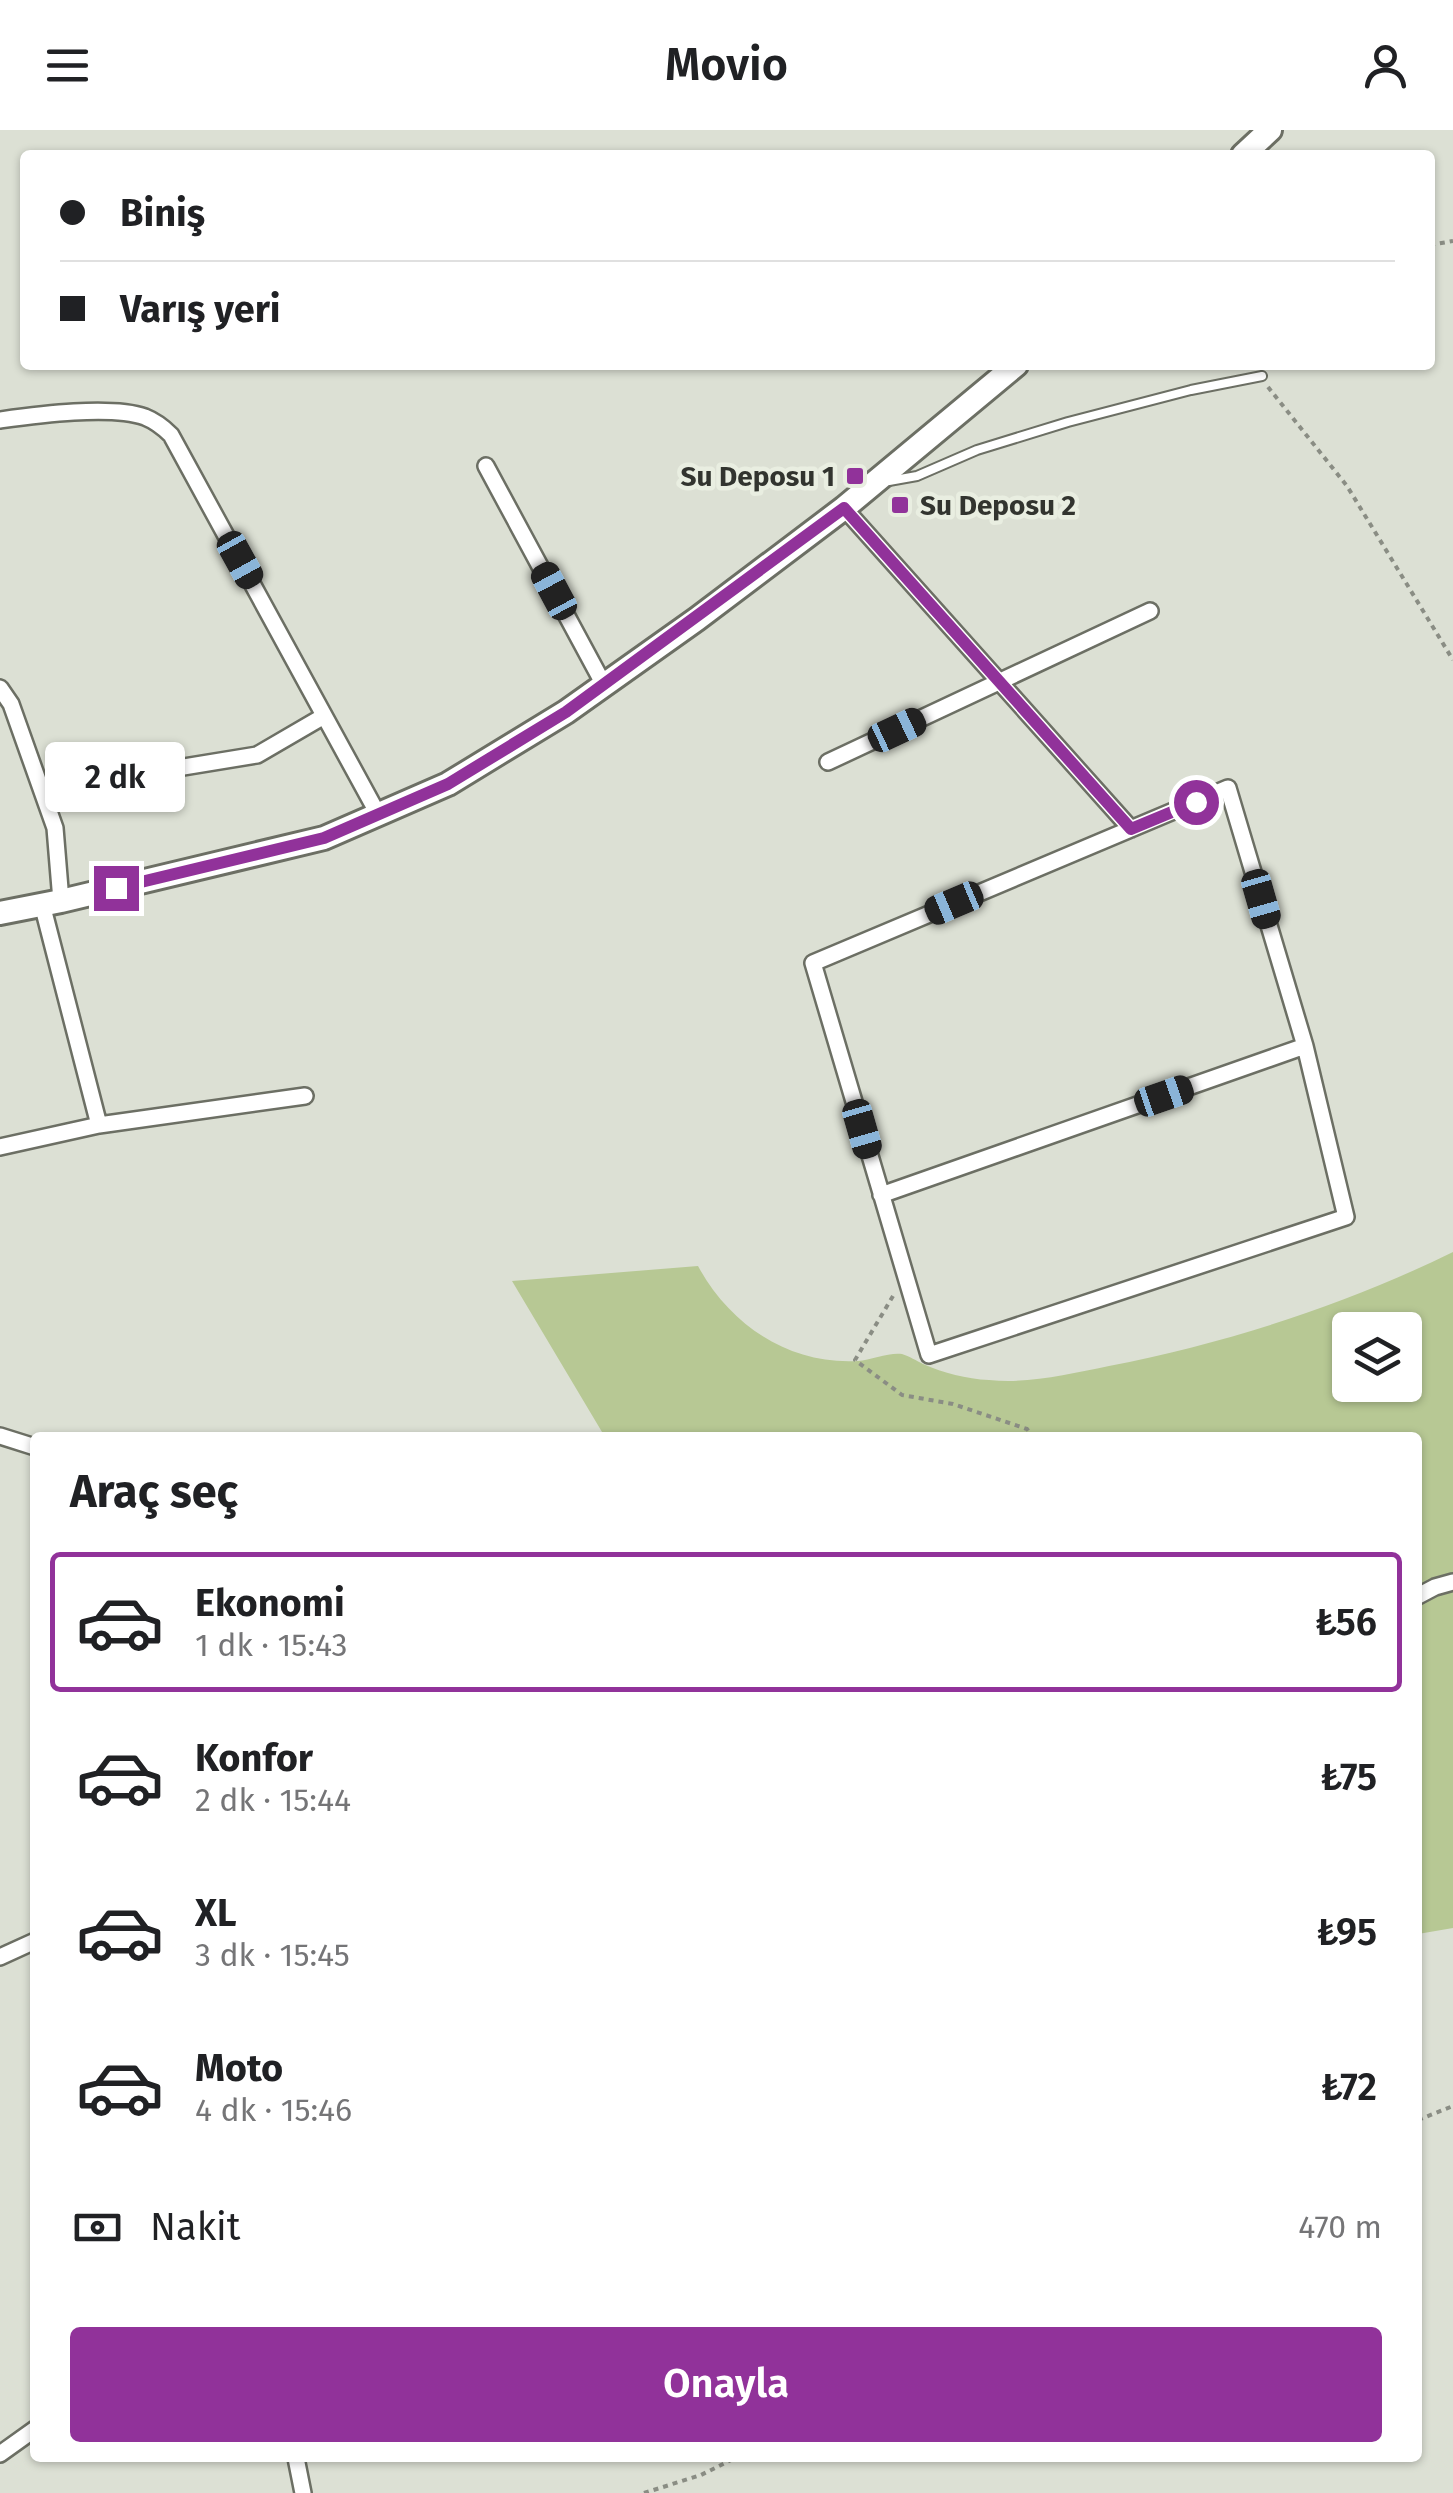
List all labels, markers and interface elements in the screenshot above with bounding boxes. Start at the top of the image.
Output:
icon: menu [40,38,95,93]
text: Movio [665,38,788,92]
icon: person [1358,38,1413,93]
text: Biniş [120,190,205,236]
text: Varış yeri [120,286,281,332]
place label: Su Deposu 1 [680,460,835,493]
marker: Su Deposu 1 [844,465,866,487]
place label: Su Deposu 2 [920,489,1076,522]
marker: Su Deposu 2 [889,494,911,516]
car [212,526,268,594]
car [527,557,581,625]
car [863,704,931,756]
callout: 2 dk [46,743,186,813]
text: 2 dk [85,758,145,796]
route start [1174,780,1219,825]
route end [94,866,139,911]
car [1238,866,1284,932]
car [921,877,987,929]
car [1131,1072,1197,1120]
car [839,1096,885,1162]
map controls [1332,1312,1422,1402]
button: layers [1332,1312,1422,1402]
text: Araç seç [70,1465,238,1519]
icon: car [75,1577,165,1667]
text: Ekonomi [195,1580,345,1626]
text: ₺56 [1315,1599,1377,1645]
text: 1 dk · 15:43 [195,1626,347,1664]
icon: car [75,1732,165,1822]
text: Konfor [195,1735,313,1781]
text: ₺75 [1320,1754,1377,1800]
text: 2 dk · 15:44 [195,1781,351,1819]
icon: car [75,1887,165,1977]
text: XL [195,1890,237,1936]
text: ₺95 [1317,1909,1377,1955]
text: 3 dk · 15:45 [195,1936,350,1974]
icon: car [75,2042,165,2132]
text: Moto [195,2045,283,2091]
text: ₺72 [1321,2064,1377,2110]
text: 4 dk · 15:46 [195,2091,352,2129]
icon: cash [70,2200,125,2255]
text: Nakit [150,2204,241,2250]
text: 470 m [1298,2208,1382,2246]
button: Onayla [70,2327,1382,2442]

